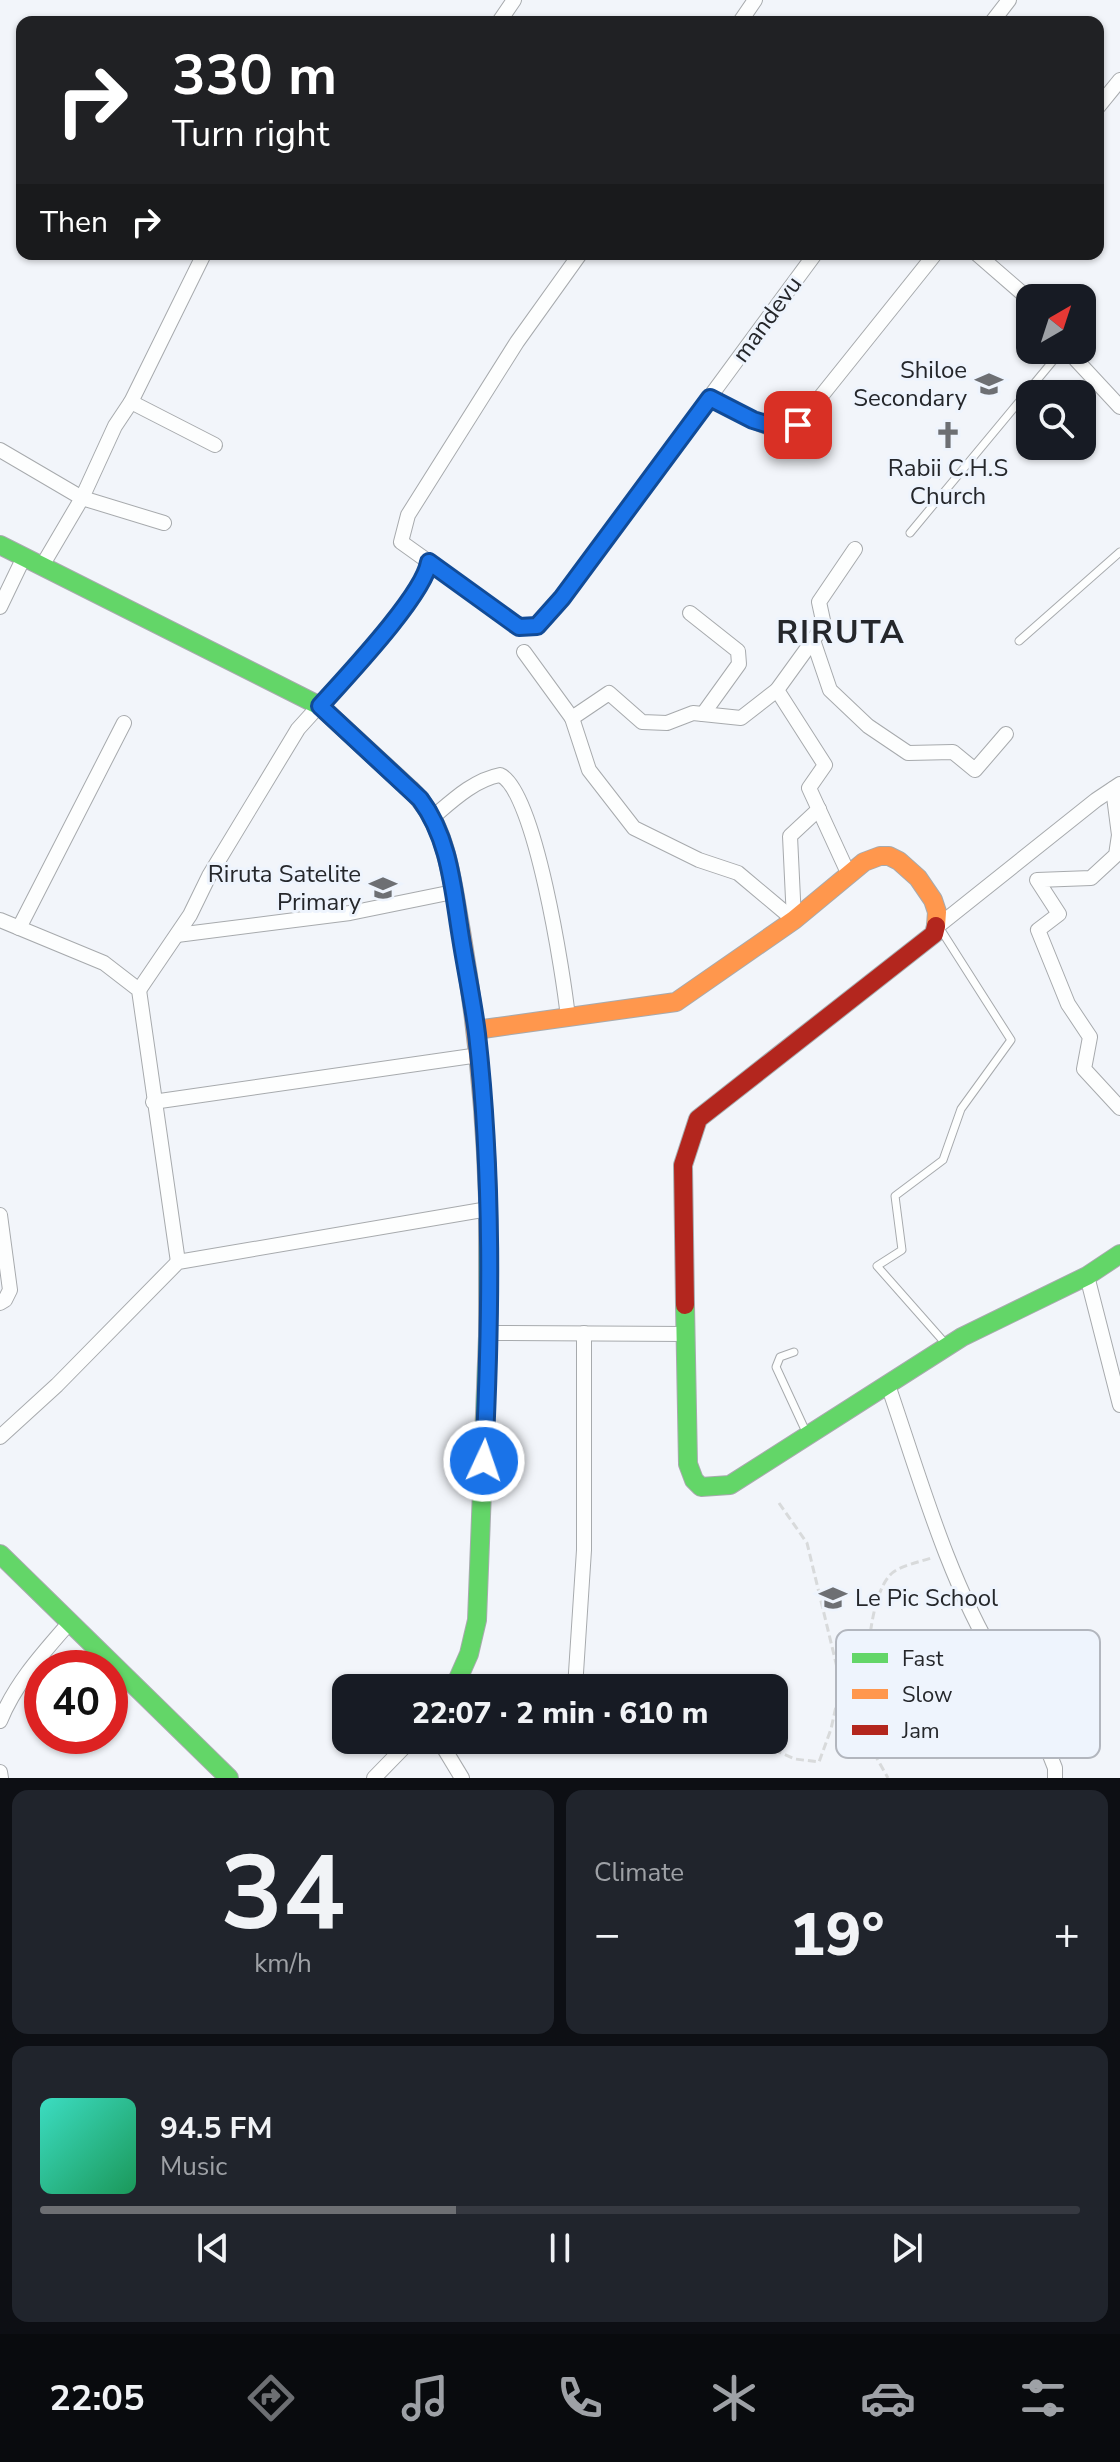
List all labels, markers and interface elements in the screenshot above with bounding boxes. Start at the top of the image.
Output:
text: 330 m [172,37,337,114]
icon: right [40,48,144,152]
text: Turn right [172,110,329,159]
icon: right [124,200,168,244]
text: Then [40,202,108,243]
street label: mandevu [725,269,809,369]
north arrow [1016,284,1096,364]
map controls [1016,284,1096,460]
place label: Shiloe Secondary [853,354,968,414]
school or university icon: Shiloe Secondary [974,369,1004,399]
button: search [1016,380,1096,460]
pin [764,391,832,459]
icon: arrive [776,403,820,447]
church icon: Rabii C.H.S Church [933,420,963,450]
place label: Rabii C.H.S Church [888,452,1008,512]
district label: RIRUTA [776,611,906,654]
place label: Riruta Satelite Primary [208,858,362,918]
school or university icon: Riruta Satelite Primary [368,873,398,903]
position arrow [442,1419,526,1503]
place label: Le Pic School [855,1582,998,1614]
school or university icon: Le Pic School [818,1583,848,1613]
legend [836,1630,1100,1758]
text: Fast [902,1644,944,1674]
speed limit sign: 40 [24,1650,128,1754]
text: Slow [902,1680,953,1710]
text: 22:07 · 2 min · 610 m [412,1693,708,1734]
text: Jam [901,1716,940,1746]
text: 34 [221,1823,345,1965]
text: Climate [594,1855,684,1890]
text: 19° [789,1894,885,1976]
text: − [594,1905,620,1965]
text: + [1054,1905,1080,1965]
text: km/h [254,1946,312,1981]
text: 94.5 FM [160,2108,272,2149]
text: Music [160,2149,227,2184]
icon: previous [191,2226,235,2270]
icon: pause [538,2226,582,2270]
icon: next [885,2226,929,2270]
icon: directions [243,2370,299,2426]
icon: music [397,2370,453,2426]
icon: phone [552,2370,608,2426]
icon: climate [706,2370,762,2426]
icon: car [860,2370,916,2426]
icon: filters [1015,2370,1071,2426]
text: 22:05 [49,2374,145,2423]

